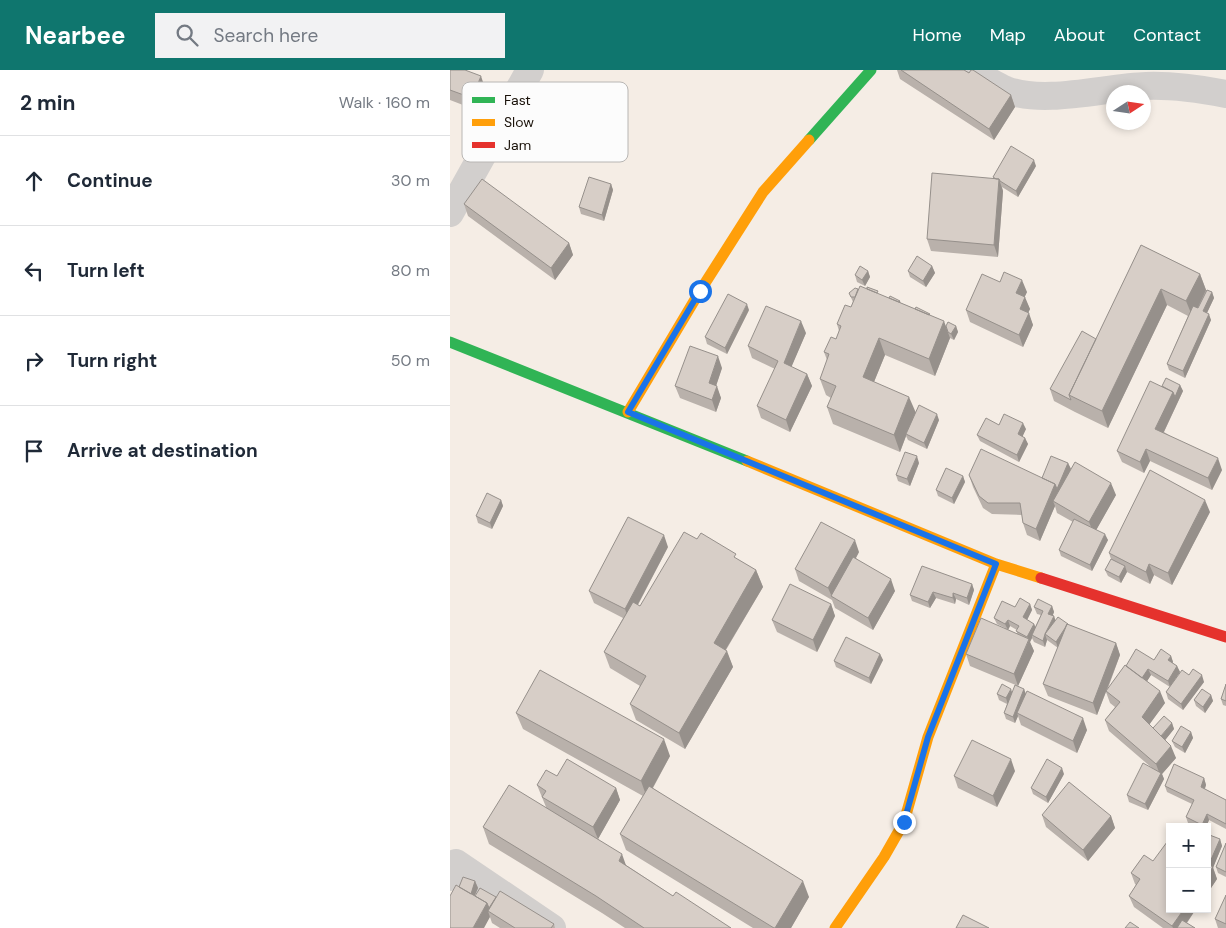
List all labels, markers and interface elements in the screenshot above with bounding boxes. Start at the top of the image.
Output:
search box [155,13,505,58]
text: Nearbee [25,20,125,51]
icon: search [173,21,201,49]
text: Search here [213,23,318,48]
text: Home [912,23,962,47]
text: Map [990,23,1026,47]
text: About [1054,23,1105,47]
text: Contact [1133,23,1201,47]
legend [462,82,628,162]
north arrow [1106,85,1151,130]
text: 2 min [20,89,76,117]
text: Fast [504,91,531,109]
text: Walk · 160 m [339,92,430,113]
text: Slow [504,113,534,131]
text: Jam [504,136,531,154]
icon: ahead [20,167,48,195]
text: Continue [67,168,153,193]
text: 30 m [391,170,430,191]
icon: left [20,257,48,285]
text: Turn left [67,258,145,283]
text: 80 m [391,260,430,281]
route start [689,280,712,303]
icon: right [20,347,48,375]
text: Turn right [67,348,157,373]
text: 50 m [391,350,430,371]
icon: arrive [20,437,48,465]
text: Arrive at destination [67,438,258,463]
route end [893,811,916,834]
map controls [1166,823,1211,913]
button: + [1166,823,1211,868]
button: − [1166,868,1211,913]

